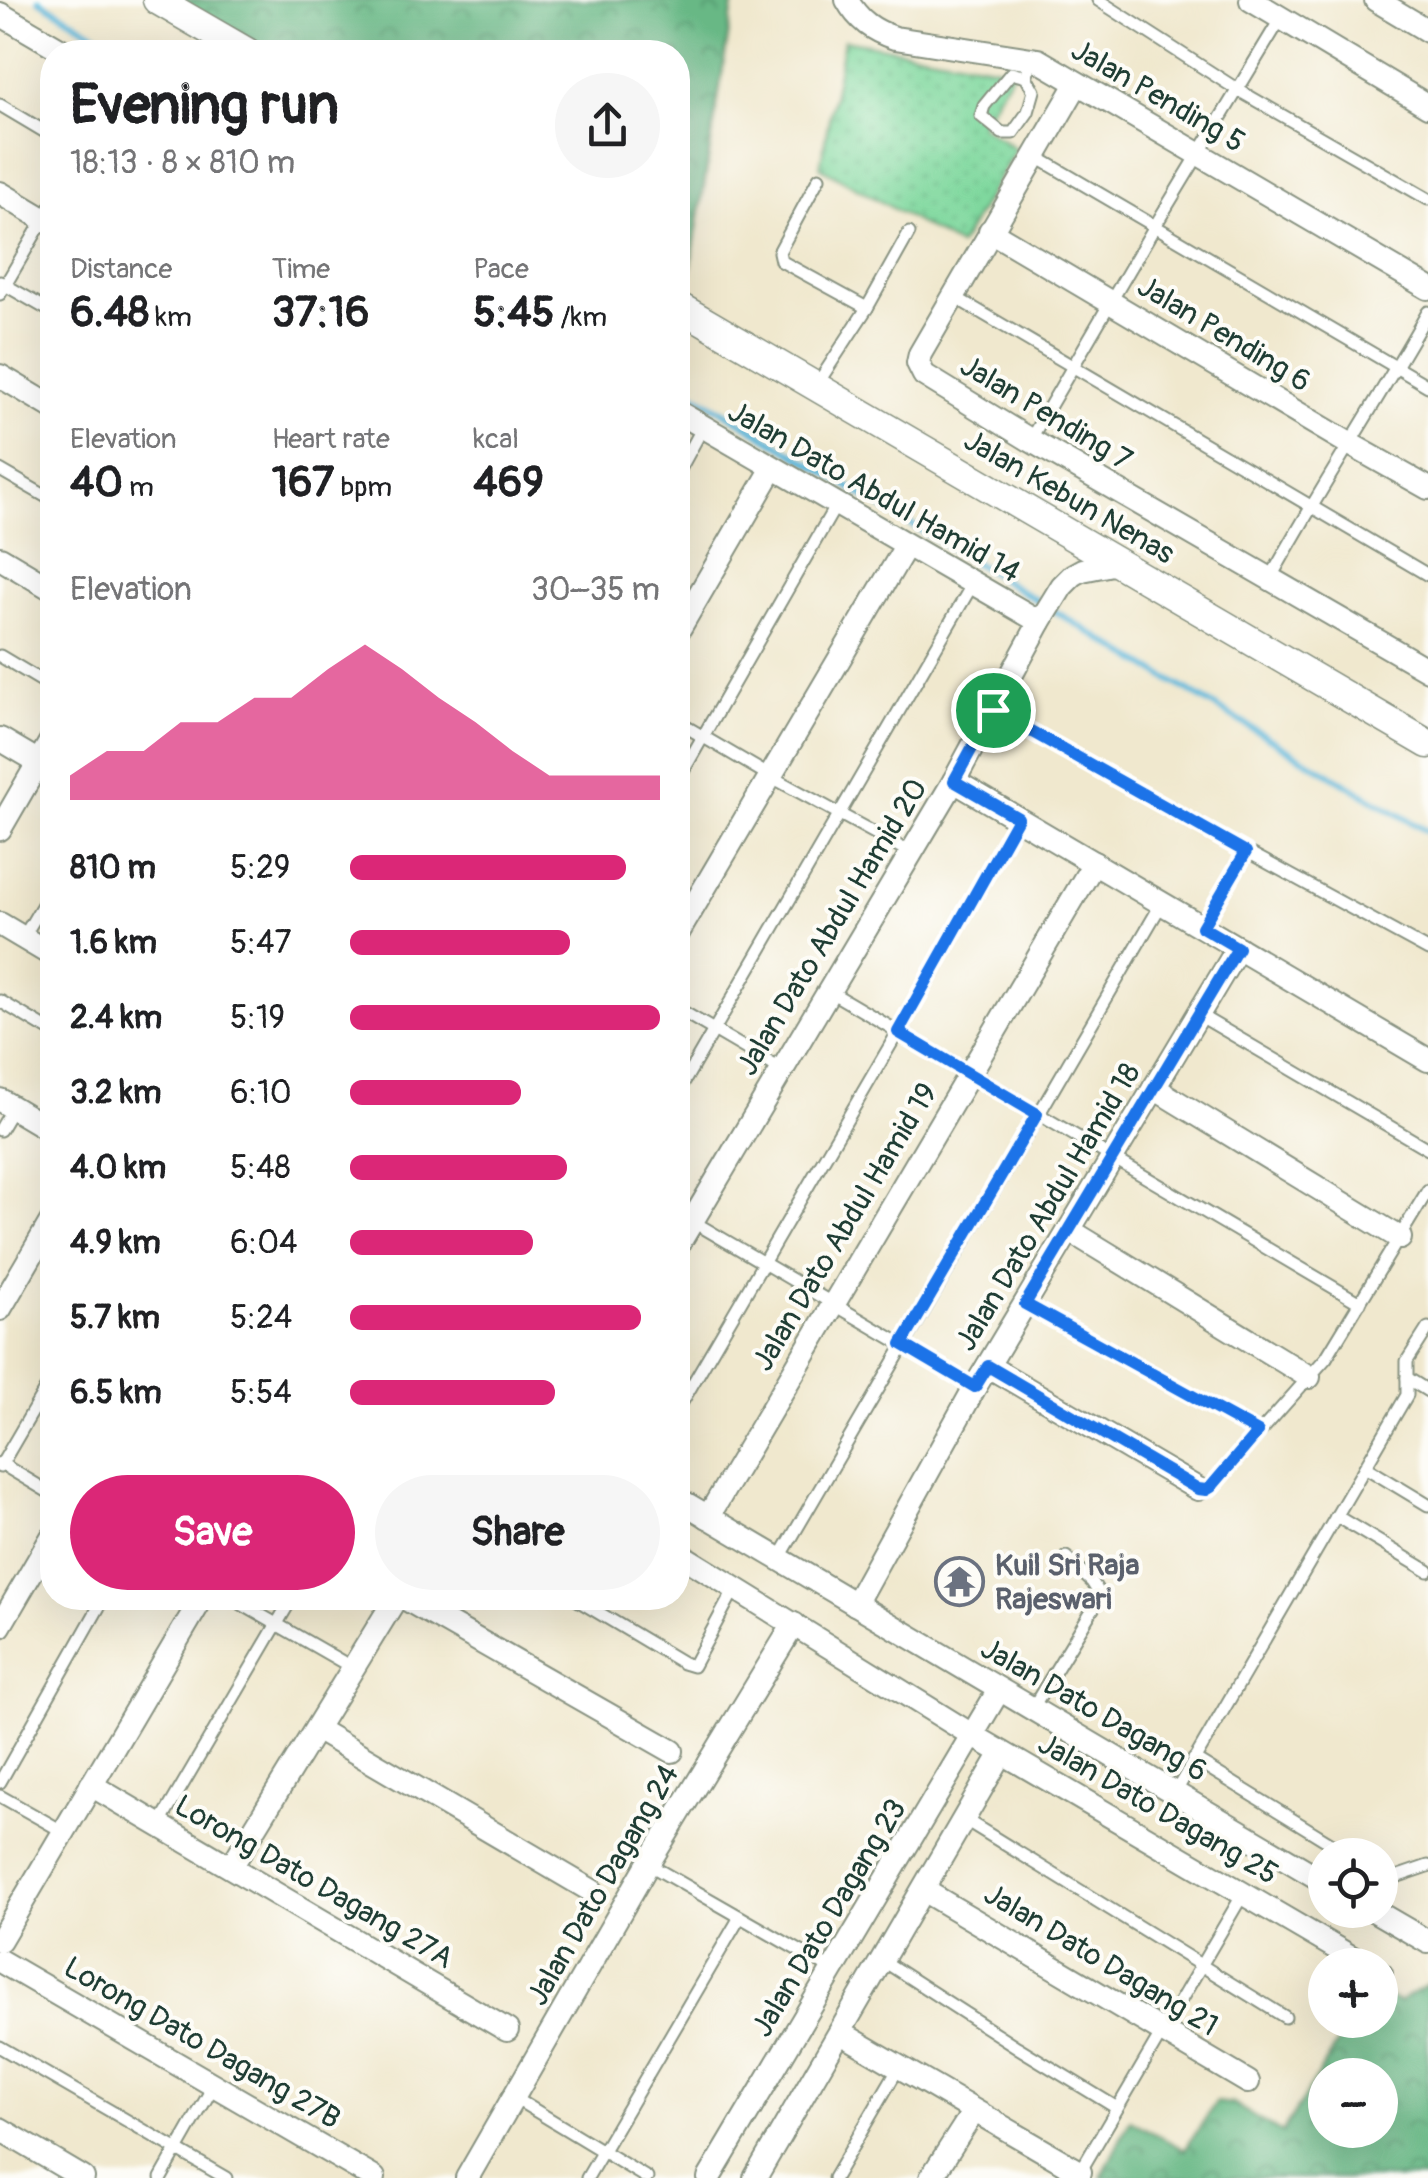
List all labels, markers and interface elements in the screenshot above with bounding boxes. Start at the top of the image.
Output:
street label: Jalan Pending 5 [1065,31,1251,161]
text: Evening run [70,71,339,140]
button: share [555,73,660,178]
text: 18:13 · 8 × 810 m [70,143,295,183]
text: Distance [70,252,172,287]
text: Time [272,252,330,287]
text: Pace [473,252,529,287]
street label: Jalan Pending 6 [1131,268,1317,400]
text: 6.48 [70,287,149,339]
text: 37:16 [272,287,369,339]
text: 5:45 [473,287,554,339]
text: km [149,300,192,335]
text: /km [554,300,607,335]
street label: Jalan Pending 7 [953,347,1139,479]
street label: Jalan Dato Abdul Hamid 14 [721,393,1027,591]
text: Elevation [70,422,177,457]
text: Heart rate [272,422,390,457]
text: kcal [473,422,519,457]
street label: Jalan Kebun Nenas [957,422,1181,572]
text: 40 [70,457,123,509]
text: 167 [272,457,334,509]
text: 469 [473,457,544,509]
text: m [123,470,154,505]
text: bpm [334,470,392,505]
text: Elevation [70,570,192,610]
text: 30–35 m [531,570,660,610]
pin [951,668,1036,753]
icon: arrive [966,683,1021,738]
street label: Jalan Dato Abdul Hamid 20 [729,772,935,1082]
text: 810 m [70,848,156,888]
text: 5:29 [230,848,290,888]
text: 1.6 km [70,923,157,963]
text: 5:47 [230,923,291,963]
text: 2.4 km [70,998,162,1038]
text: 5:19 [230,998,285,1038]
street label: Jalan Dato Abdul Hamid 18 [947,1056,1149,1358]
text: 3.2 km [70,1073,161,1113]
text: 6:10 [230,1073,292,1113]
street label: Jalan Dato Abdul Hamid 19 [744,1076,946,1378]
text: 4.0 km [70,1148,166,1188]
text: 5:48 [230,1148,291,1188]
text: 4.9 km [70,1223,161,1263]
text: 6:04 [230,1223,298,1263]
text: 5.7 km [70,1298,160,1338]
text: 5:24 [230,1298,292,1338]
text: 6.5 km [70,1373,162,1413]
text: 5:54 [230,1373,292,1413]
button: Save [70,1475,355,1590]
button: Share [375,1475,660,1590]
place label: Kuil Sri Raja Rajeswari [995,1547,1139,1618]
temple icon: Kuil Sri Raja Rajeswari [934,1556,986,1608]
street label: Jalan Dato Dagang 6 [974,1630,1214,1790]
street label: Jalan Dato Dagang 25 [1031,1725,1285,1893]
street label: Jalan Dato Dagang 24 [519,1758,687,2012]
street label: Lorong Dato Dagang 27A [168,1787,460,1977]
street label: Jalan Dato Dagang 23 [743,1792,915,2044]
map controls [1308,1838,1398,2148]
button: locate [1308,1838,1398,1928]
street label: Jalan Dato Dagang 21 [977,1875,1225,2045]
button: + [1308,1948,1398,2038]
street label: Lorong Dato Dagang 27B [57,1949,347,2137]
button: − [1308,2058,1398,2148]

